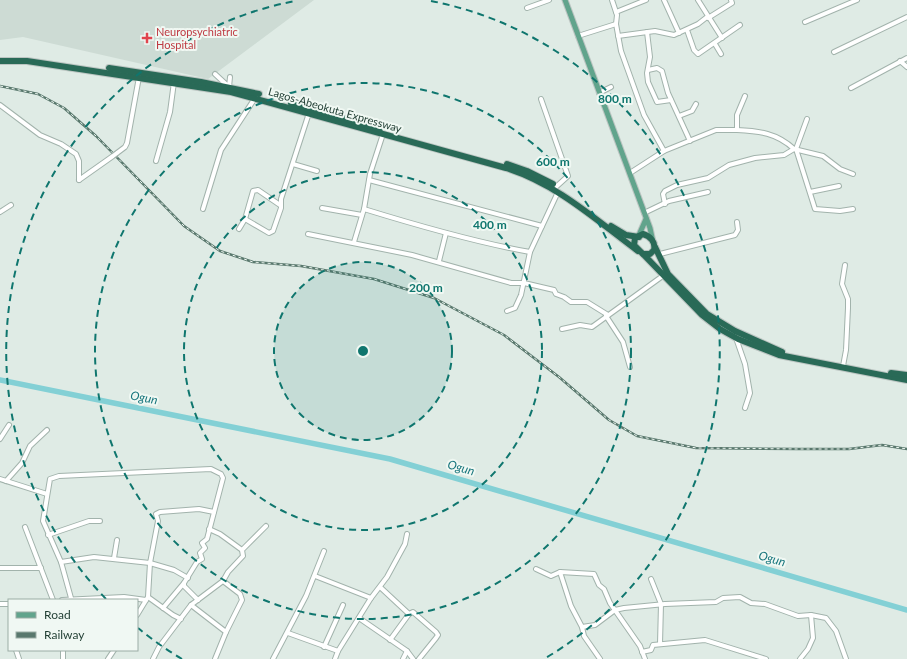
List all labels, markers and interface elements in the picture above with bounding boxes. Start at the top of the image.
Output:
place label: Neuropsychiatric Hospital [156,25,238,51]
marker: Neuropsychiatric Hospital [141,32,153,44]
street label: Lagos-Abeokuta Expressway [267,84,404,135]
text: 800 m [598,91,632,106]
text: 600 m [536,154,570,169]
text: 400 m [473,217,507,232]
text: 200 m [409,280,443,295]
centre of rings [356,344,370,358]
water label: Ogun [129,388,159,407]
water label: Ogun [446,457,476,478]
water label: Ogun [757,548,787,569]
legend [8,599,138,651]
text: Road [44,607,71,622]
text: Railway [44,627,85,642]

